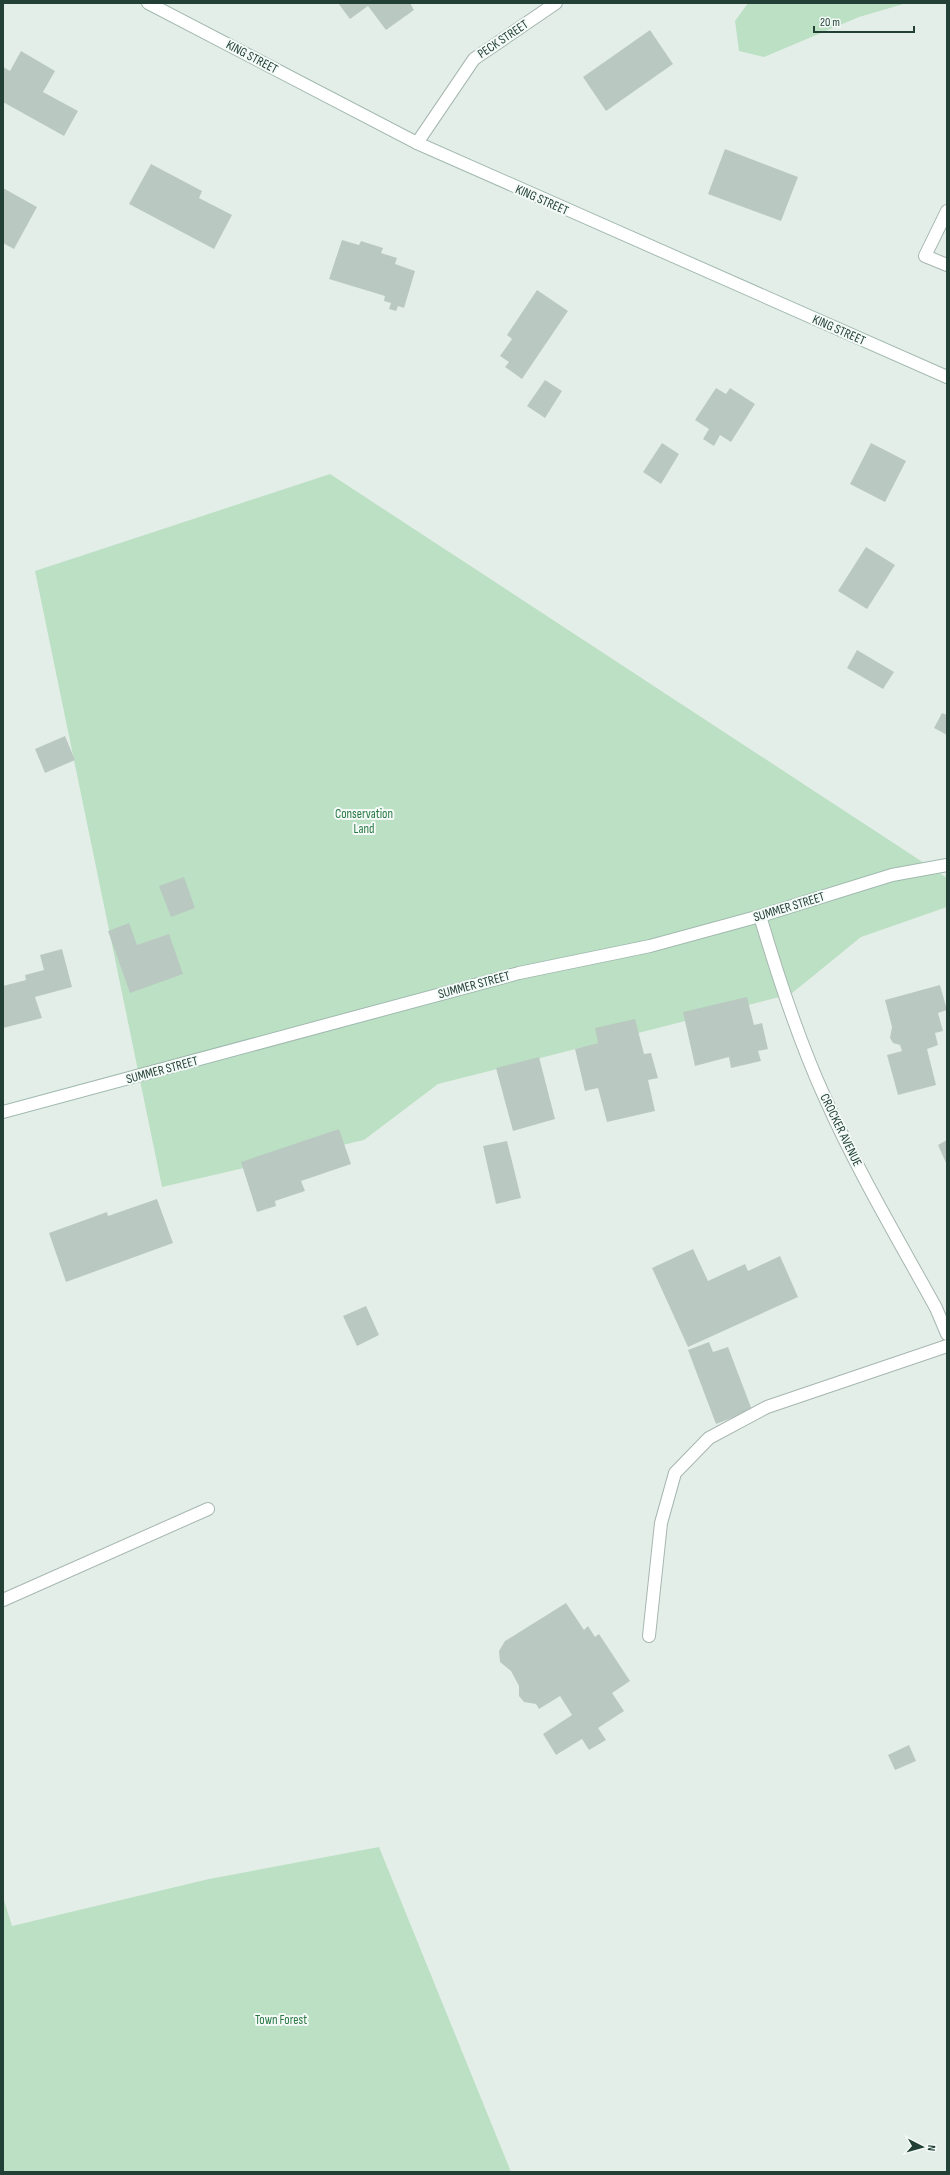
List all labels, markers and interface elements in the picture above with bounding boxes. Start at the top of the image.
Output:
scale bar [814,8,914,34]
text: 20 m [820,15,840,30]
street label: PECK STREET [475,16,531,62]
street label: KING STREET [223,37,281,77]
street label: KING STREET [513,181,571,219]
street label: KING STREET [810,311,868,349]
park label: Conservation Land [335,806,393,837]
street label: SUMMER STREET [751,889,827,925]
street label: SUMMER STREET [436,968,512,1002]
street label: SUMMER STREET [124,1053,200,1087]
street label: CROCKER AVENUE [816,1091,866,1169]
park label: Town Forest [255,2012,307,2028]
north arrow [902,2127,942,2167]
text: N [925,2144,938,2152]

